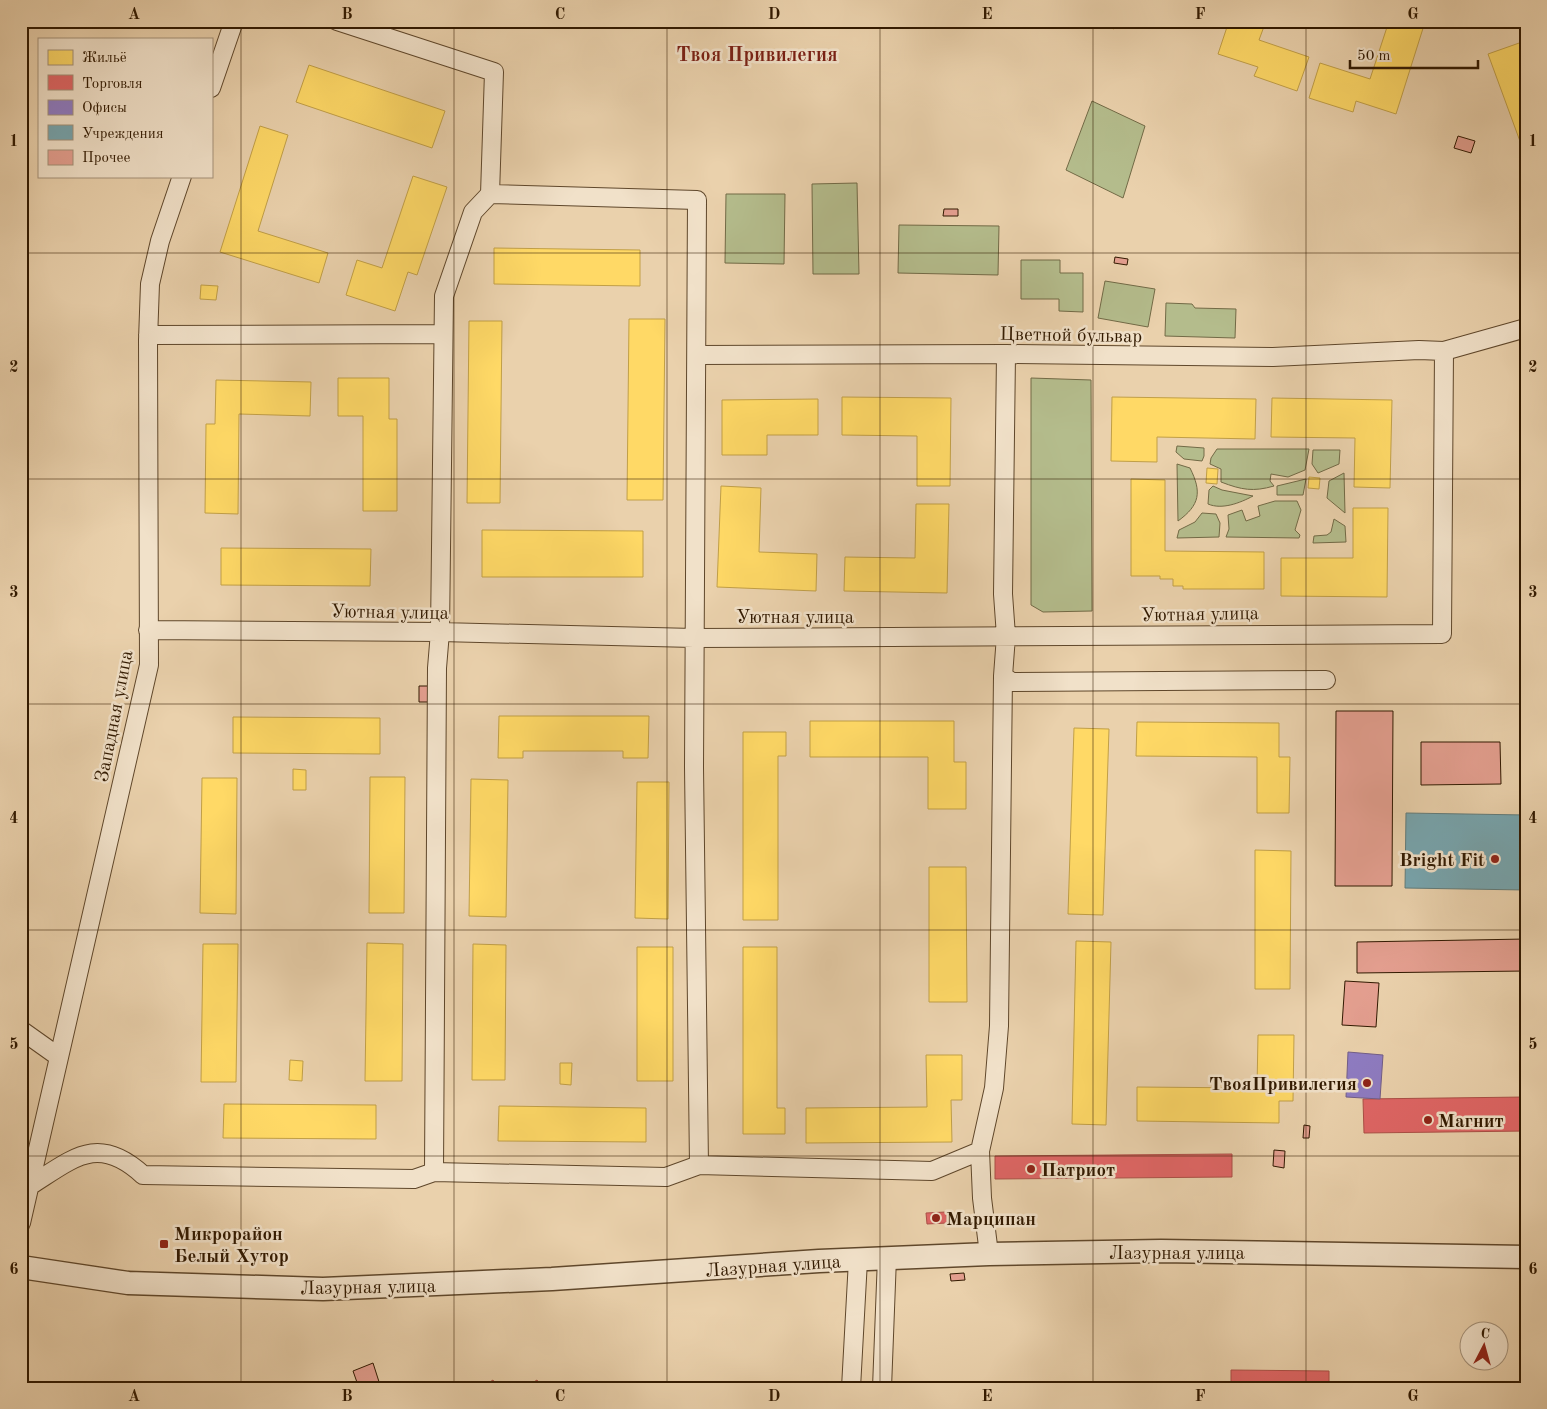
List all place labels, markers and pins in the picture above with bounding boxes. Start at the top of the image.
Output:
place label: Bright Fit [1399,852,1485,871]
marker: Bright Fit [1489,853,1501,865]
place label: ТвояПривилегия [1209,1076,1357,1095]
marker: ТвояПривилегия [1361,1077,1373,1089]
place label: Магнит [1438,1113,1504,1132]
marker: Магнит [1422,1114,1434,1126]
place label: Патриот [1041,1162,1115,1181]
marker: Патриот [1025,1163,1037,1175]
place label: Марципан [946,1211,1036,1230]
marker: Марципан [930,1212,942,1224]
place label: Микрорайон Белый Хутор [174,1226,289,1267]
marker: Микрорайон Белый Хутор [158,1238,170,1250]

